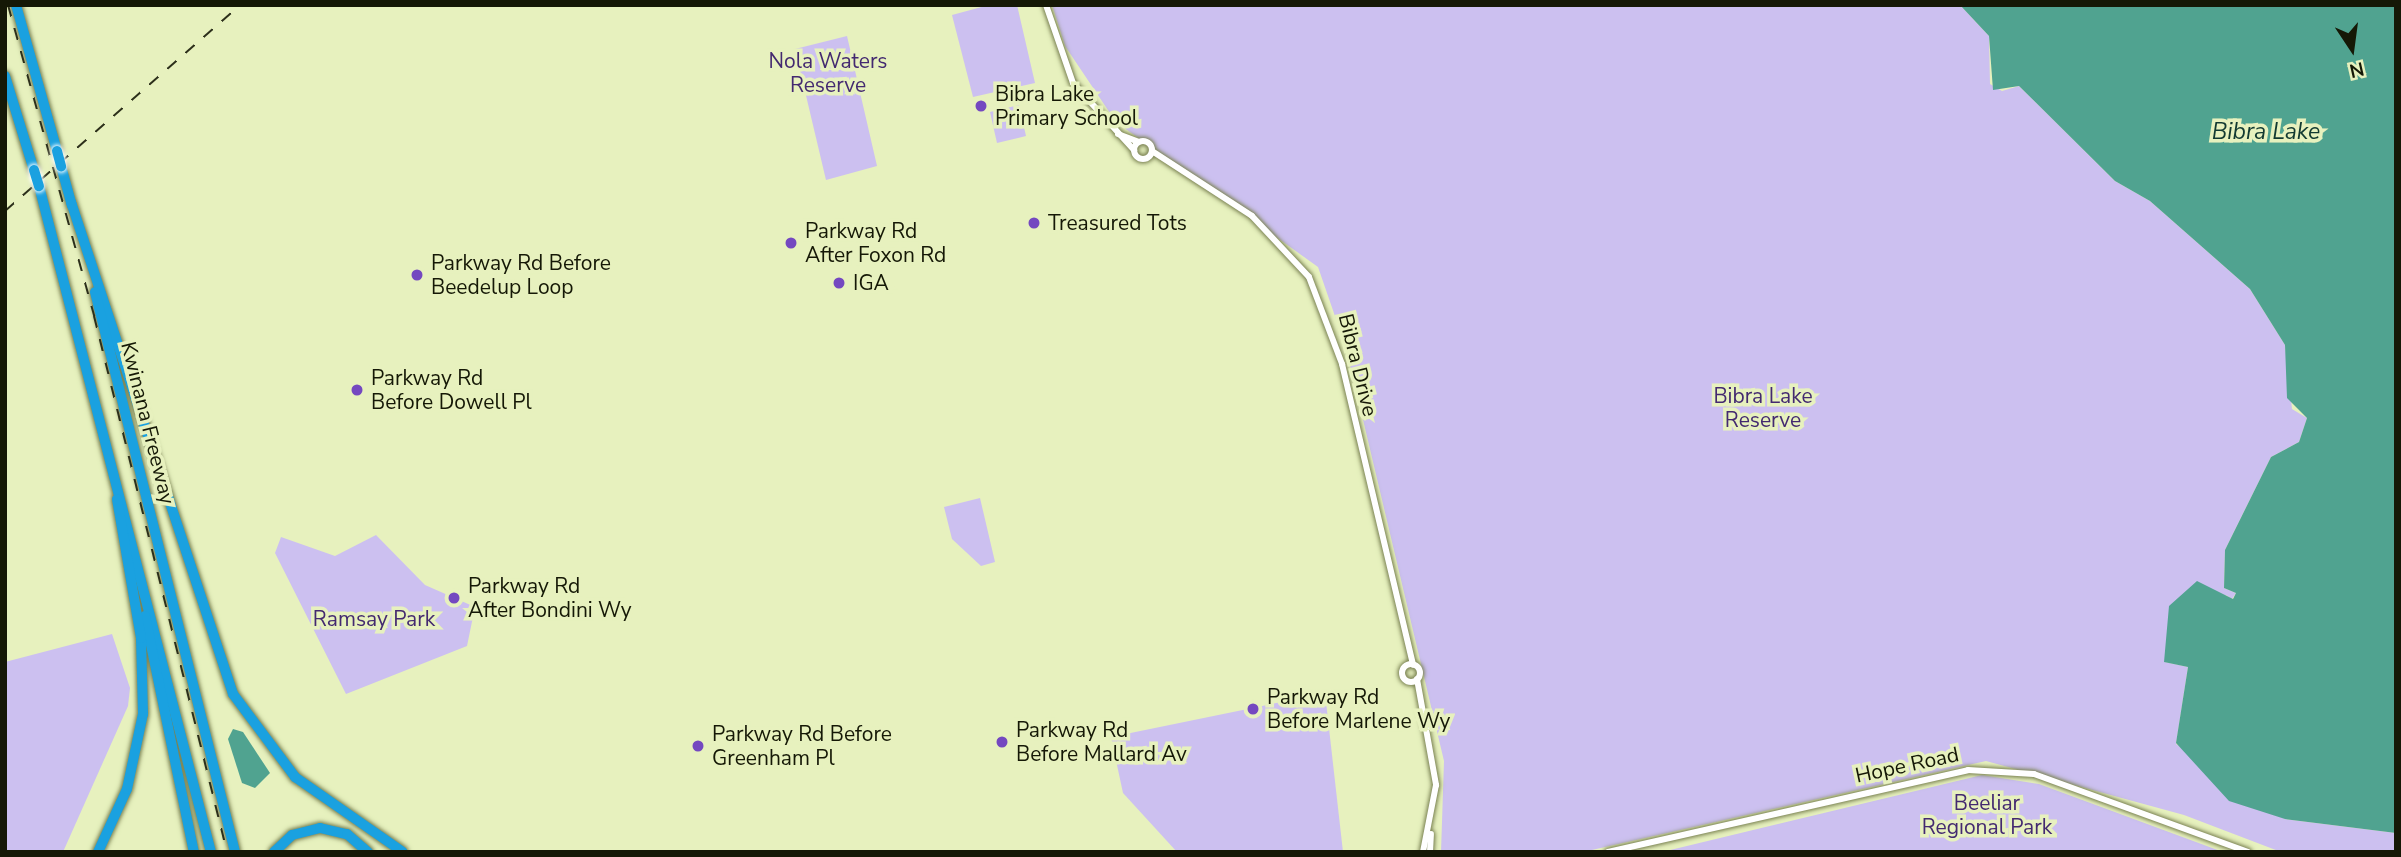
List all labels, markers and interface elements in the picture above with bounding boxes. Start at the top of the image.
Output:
north arrow [2317,14,2387,84]
park label: Nola Waters Reserve [769,48,887,98]
text: N [2347,55,2367,84]
place label: Bibra Lake Primary School [995,81,1138,131]
marker: Bibra Lake Primary School [973,98,989,114]
water label: Bibra Lake [2212,118,2320,146]
place label: Treasured Tots [1048,210,1187,236]
marker: Treasured Tots [1026,215,1042,231]
place label: Parkway Rd After Foxon Rd [805,218,946,268]
marker: Parkway Rd After Foxon Rd [783,235,799,251]
place label: Parkway Rd Before Beedelup Loop [431,250,611,300]
marker: Parkway Rd Before Beedelup Loop [409,267,425,283]
place label: IGA [853,270,889,296]
marker: IGA [831,275,847,291]
street label: Bibra Drive [1333,311,1383,419]
street label: Kwinana Freeway [116,339,180,507]
place label: Parkway Rd Before Dowell Pl [371,365,532,415]
marker: Parkway Rd Before Dowell Pl [349,382,365,398]
park label: Bibra Lake Reserve [1713,383,1813,433]
place label: Parkway Rd After Bondini Wy [468,573,631,623]
marker: Parkway Rd After Bondini Wy [446,590,462,606]
park label: Ramsay Park [313,606,435,632]
place label: Parkway Rd Before Marlene Wy [1267,684,1450,734]
marker: Parkway Rd Before Marlene Wy [1245,701,1261,717]
place label: Parkway Rd Before Mallard Av [1016,717,1187,767]
place label: Parkway Rd Before Greenham Pl [712,721,892,771]
marker: Parkway Rd Before Mallard Av [994,734,1010,750]
marker: Parkway Rd Before Greenham Pl [690,738,706,754]
street label: Hope Road [1853,742,1961,788]
park label: Beeliar Regional Park [1922,790,2052,840]

